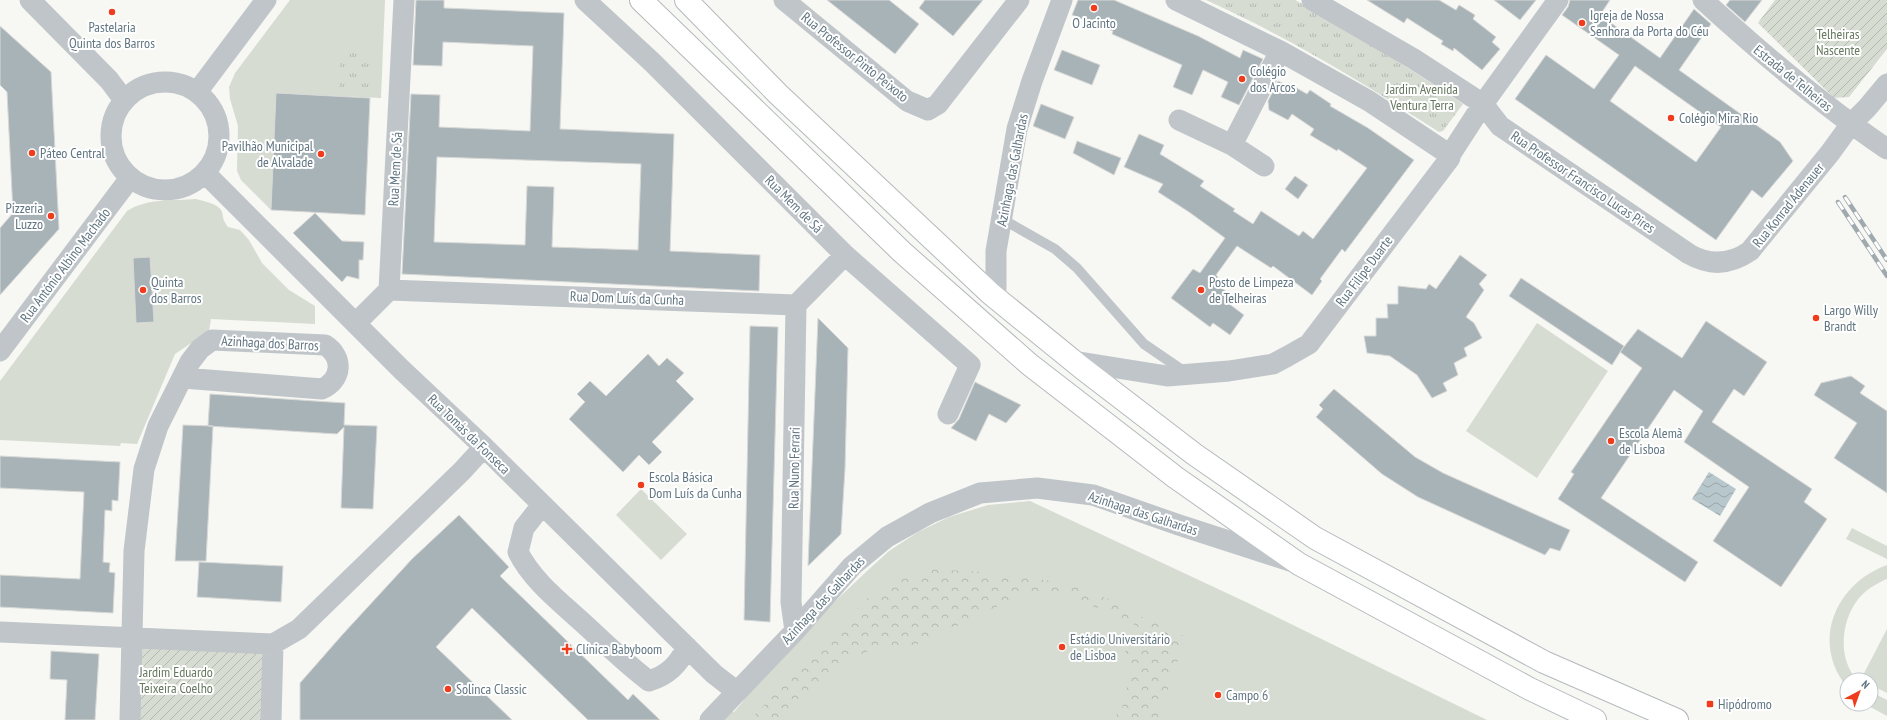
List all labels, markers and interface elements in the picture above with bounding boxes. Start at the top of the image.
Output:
marker: O Jacinto [1089,3,1099,13]
place label: Igreja de Nossa Senhora da Porta do Céu [1590,6,1709,40]
marker: Pastelaria Quinta dos Barros [107,7,117,17]
street label: Rua Professor Pinto Peixoto [798,8,912,106]
place label: O Jacinto [1072,14,1116,32]
place label: Pastelaria Quinta dos Barros [69,18,155,52]
marker: Igreja de Nossa Senhora da Porta do Céu [1577,18,1587,28]
park label: Telheiras Nascente [1816,25,1860,59]
street label: Estrada de Telheiras [1750,41,1836,115]
place label: Colégio dos Arcos [1250,62,1296,96]
marker: Colégio dos Arcos [1237,74,1247,84]
park label: Jardim Avenida Ventura Terra [1385,80,1458,114]
place label: Colégio Mira Rio [1679,109,1758,127]
street label: Azinhaga das Galhardas [992,112,1032,228]
marker: Colégio Mira Rio [1666,113,1676,123]
street label: Rua Professor Francisco Lucas Pires [1507,127,1659,237]
street label: Rua Mem de Sá [384,131,406,207]
place label: Pavilhão Municipal de Alvalade [222,137,314,171]
place label: Páteo Central [40,144,106,162]
marker: Páteo Central [27,148,37,158]
marker: Pavilhão Municipal de Alvalade [316,149,326,159]
street label: Rua Konrad Adenauer [1748,159,1828,251]
street label: Rua Mem de Sá [761,171,827,237]
place label: Pizzeria Luzzo [5,199,43,233]
street label: Rua António Albino Machado [16,204,114,326]
marker: Pizzeria Luzzo [46,211,56,221]
street label: Rua Filipe Duarte [1332,232,1397,310]
place label: Quinta dos Barros [151,273,202,307]
place label: Posto de Limpeza de Telheiras [1209,273,1294,307]
marker: Quinta dos Barros [138,285,148,295]
marker: Posto de Limpeza de Telheiras [1196,285,1206,295]
street label: Rua Dom Luís da Cunha [570,287,684,309]
place label: Largo Willy Brandt [1824,301,1879,335]
marker: Largo Willy Brandt [1811,313,1821,323]
street label: Azinhaga dos Barros [221,331,319,355]
street label: Rua Tomás da Fonseca [424,390,514,478]
place label: Escola Alemã de Lisboa [1619,424,1682,458]
street label: Rua Nuno Ferrari [784,427,804,509]
marker: Escola Alemã de Lisboa [1606,436,1616,446]
place label: Escola Básica Dom Luís da Cunha [649,468,742,502]
marker: Escola Básica Dom Luís da Cunha [636,480,646,490]
street label: Azinhaga das Galhardas [1086,487,1200,539]
street label: Azinhaga das Galhardas [778,552,869,648]
place label: Estádio Universitário de Lisboa [1070,630,1170,664]
place label: Clínica Babyboom [576,640,662,658]
marker: Estádio Universitário de Lisboa [1057,642,1067,652]
marker: Clínica Babyboom [561,643,573,655]
park label: Jardim Eduardo Teixeira Coelho [138,663,213,697]
north arrow [1839,672,1879,712]
text: N [1859,677,1872,692]
place label: Solinca Classic [456,680,527,698]
marker: Solinca Classic [443,684,453,694]
place label: Campo 6 [1226,686,1268,704]
marker: Campo 6 [1213,690,1223,700]
place label: Hipódromo [1718,695,1772,713]
marker: Hipódromo [1705,699,1715,709]

